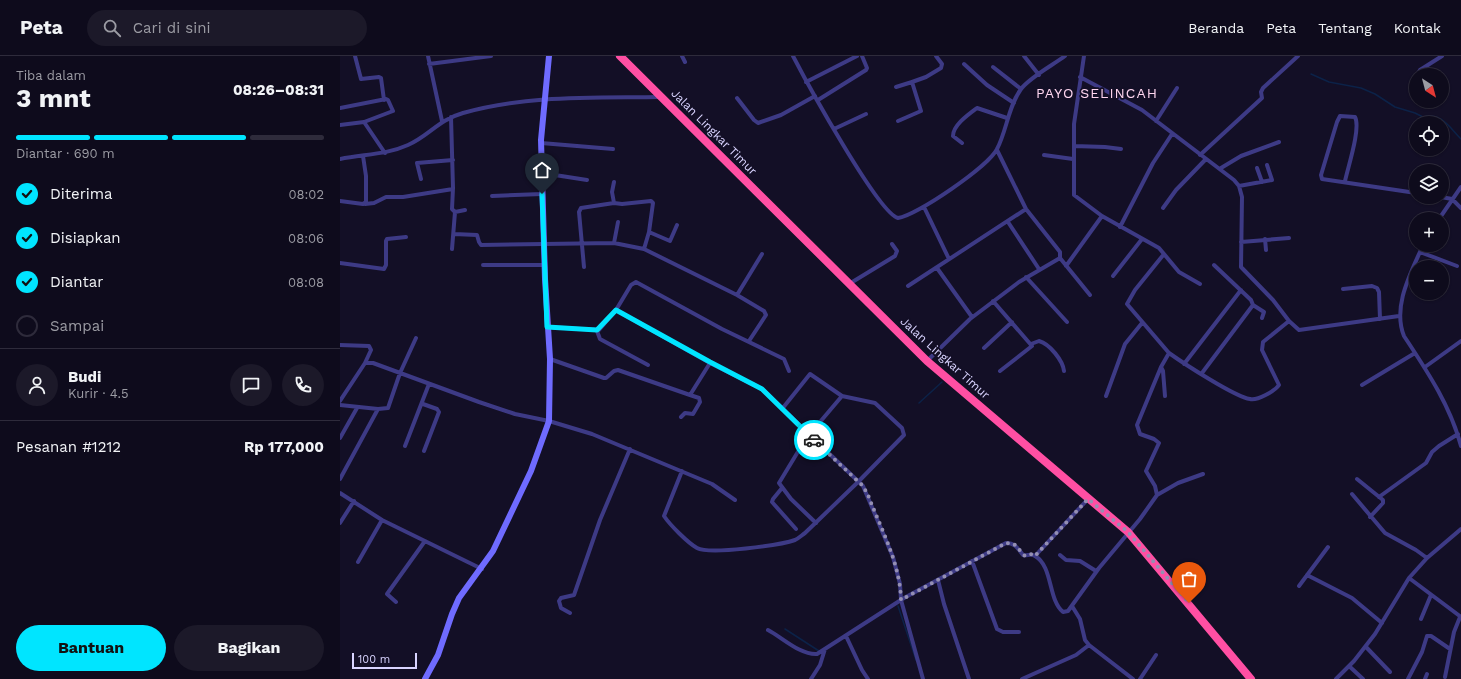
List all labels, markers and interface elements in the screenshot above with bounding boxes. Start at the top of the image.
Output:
search box [87,10,367,46]
text: Peta [20,16,63,39]
icon: search [101,17,123,39]
text: Cari di sini [133,19,210,37]
text: Beranda [1188,20,1244,36]
text: Peta [1266,20,1296,36]
text: Tentang [1318,20,1372,36]
text: Kontak [1394,20,1441,36]
text: Tiba dalam [16,68,86,83]
north arrow [1409,68,1449,108]
map controls [1409,68,1449,300]
text: 08:26–08:31 [233,81,324,99]
text: 3 mnt [16,83,91,113]
district label: PAYO SELINCAH [1036,85,1158,101]
street label: Jalan Lingkar Timur [668,86,760,178]
button: locate [1409,116,1449,156]
text: Diantar · 690 m [16,146,115,161]
pin [525,153,559,194]
icon: home [531,159,553,181]
button: layers [1409,164,1449,204]
icon: check [16,183,38,205]
text: Diterima [50,185,113,203]
text: 08:02 [288,187,324,202]
button: + [1409,212,1449,252]
icon: check [16,227,38,249]
text: Disiapkan [50,229,121,247]
text: 08:06 [288,231,324,246]
button: − [1409,260,1449,300]
icon: check [16,271,38,293]
text: Diantar [50,273,103,291]
text: 08:08 [288,275,324,290]
street label: Jalan Lingkar Timur [897,314,993,402]
text: Sampai [50,317,104,335]
button: person [16,364,58,406]
button: chat [230,364,272,406]
button: phone [282,364,324,406]
text: Budi [68,368,101,386]
text: Kurir · 4.5 [68,386,129,401]
courier [794,420,834,460]
icon: car [803,429,825,451]
text: Pesanan #1212 [16,438,121,456]
text: Rp 177,000 [244,438,324,456]
pin [1172,562,1206,603]
icon: bag [1178,568,1200,590]
button: Bantuan [16,625,166,671]
button: Bagikan [174,625,324,671]
scale bar [352,651,417,670]
text: 100 m [358,653,390,666]

